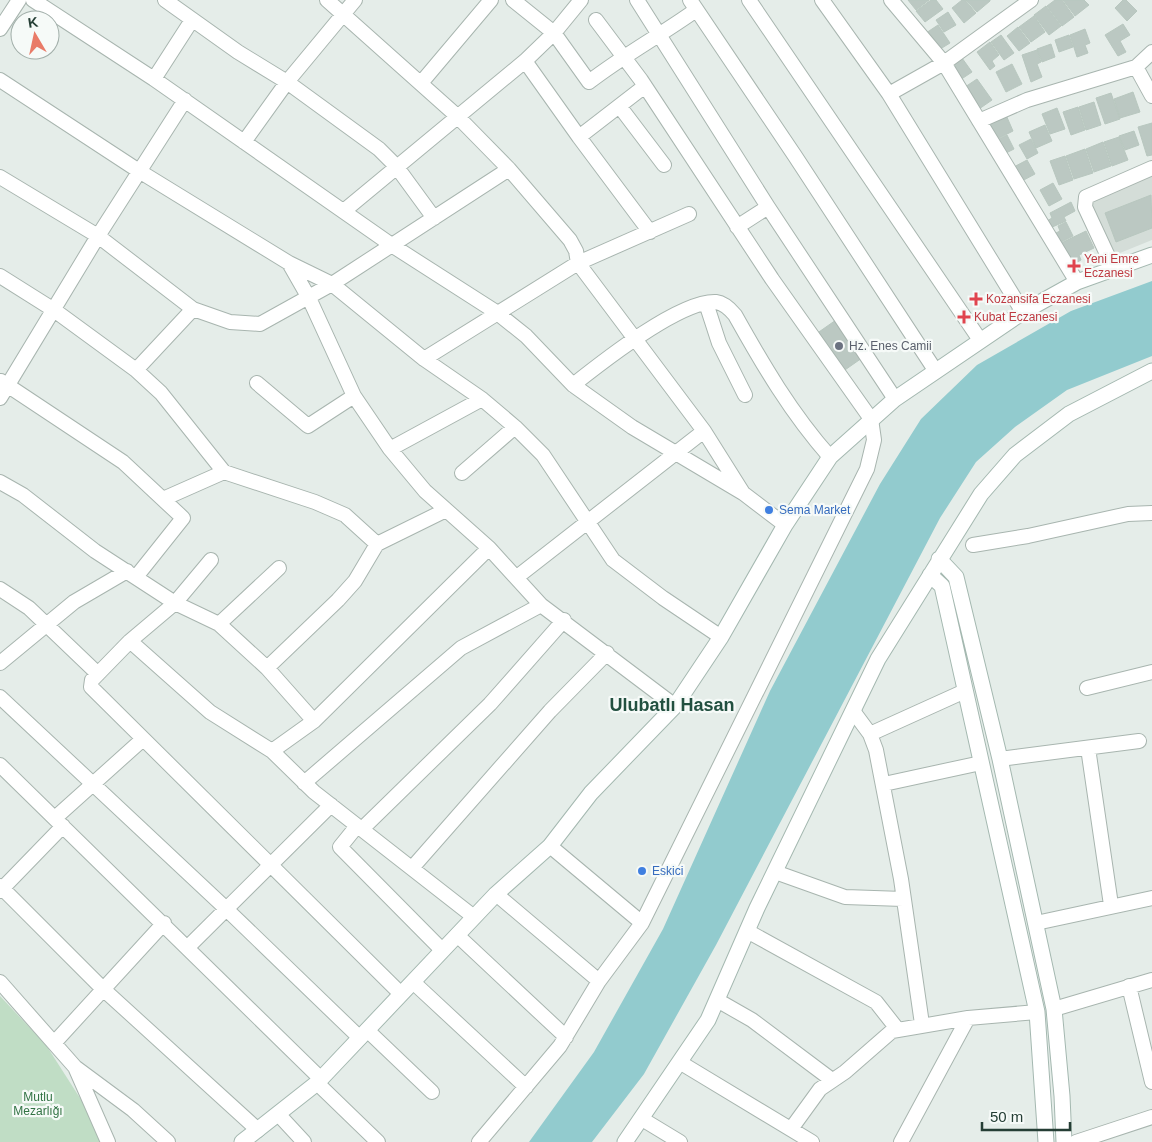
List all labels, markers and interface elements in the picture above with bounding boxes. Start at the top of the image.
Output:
north arrow [10,10,60,60]
text: K [27,13,39,31]
place label: Yeni Emre Eczanesi [1084,252,1139,280]
marker: Yeni Emre Eczanesi [1068,260,1080,272]
place label: Kozansifa Eczanesi [986,292,1091,306]
marker: Kozansifa Eczanesi [970,293,982,305]
place label: Kubat Eczanesi [974,310,1057,324]
marker: Kubat Eczanesi [958,311,970,323]
place label: Hz. Enes Camii [849,339,932,353]
marker: Hz. Enes Camii [833,340,845,352]
place label: Sema Market [779,503,851,517]
marker: Sema Market [763,504,775,516]
district label: Ulubatlı Hasan [609,695,735,715]
place label: Eskici [652,864,683,878]
marker: Eskici [636,865,648,877]
park label: Mutlu Mezarlığı [13,1090,63,1118]
scale bar [982,1100,1070,1132]
text: 50 m [990,1108,1023,1125]

